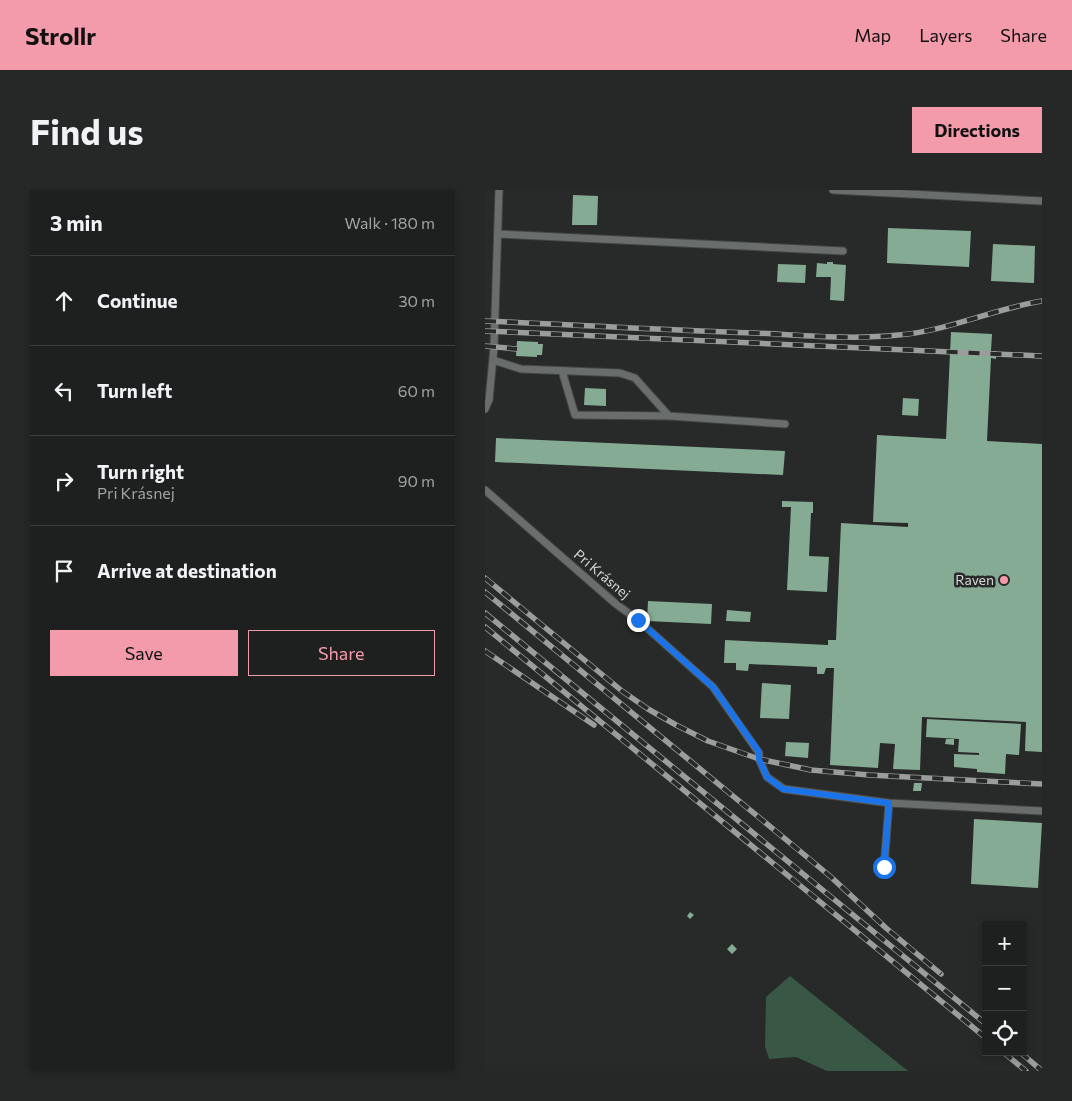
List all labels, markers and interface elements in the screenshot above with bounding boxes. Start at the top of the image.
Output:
text: Strollr [25,21,96,50]
text: Map [854,24,891,46]
text: Layers [919,24,972,46]
text: Share [1000,24,1047,46]
button: Directions [912,107,1042,153]
text: Find us [30,109,144,152]
text: 3 min [50,210,103,235]
text: Walk · 180 m [345,213,435,232]
icon: ahead [50,287,78,315]
text: Continue [97,289,177,312]
text: 30 m [398,291,435,310]
icon: left [50,377,78,405]
text: Turn left [97,379,172,402]
text: 60 m [398,381,435,400]
text: Turn right [97,460,184,483]
icon: right [50,467,78,495]
text: 90 m [398,471,435,490]
text: Pri Krásnej [97,483,175,502]
street label: Pri Krásnej [571,545,634,602]
icon: arrive [50,557,78,585]
text: Arrive at destination [97,559,277,582]
place label: Raven [955,571,994,588]
marker: Raven [998,574,1010,586]
route end [627,609,650,632]
button: Save [50,630,238,676]
button: Share [248,630,435,676]
route start [873,856,896,879]
map controls [982,921,1027,1056]
button: + [982,921,1027,966]
button: − [982,966,1027,1011]
button: locate [982,1011,1027,1056]

